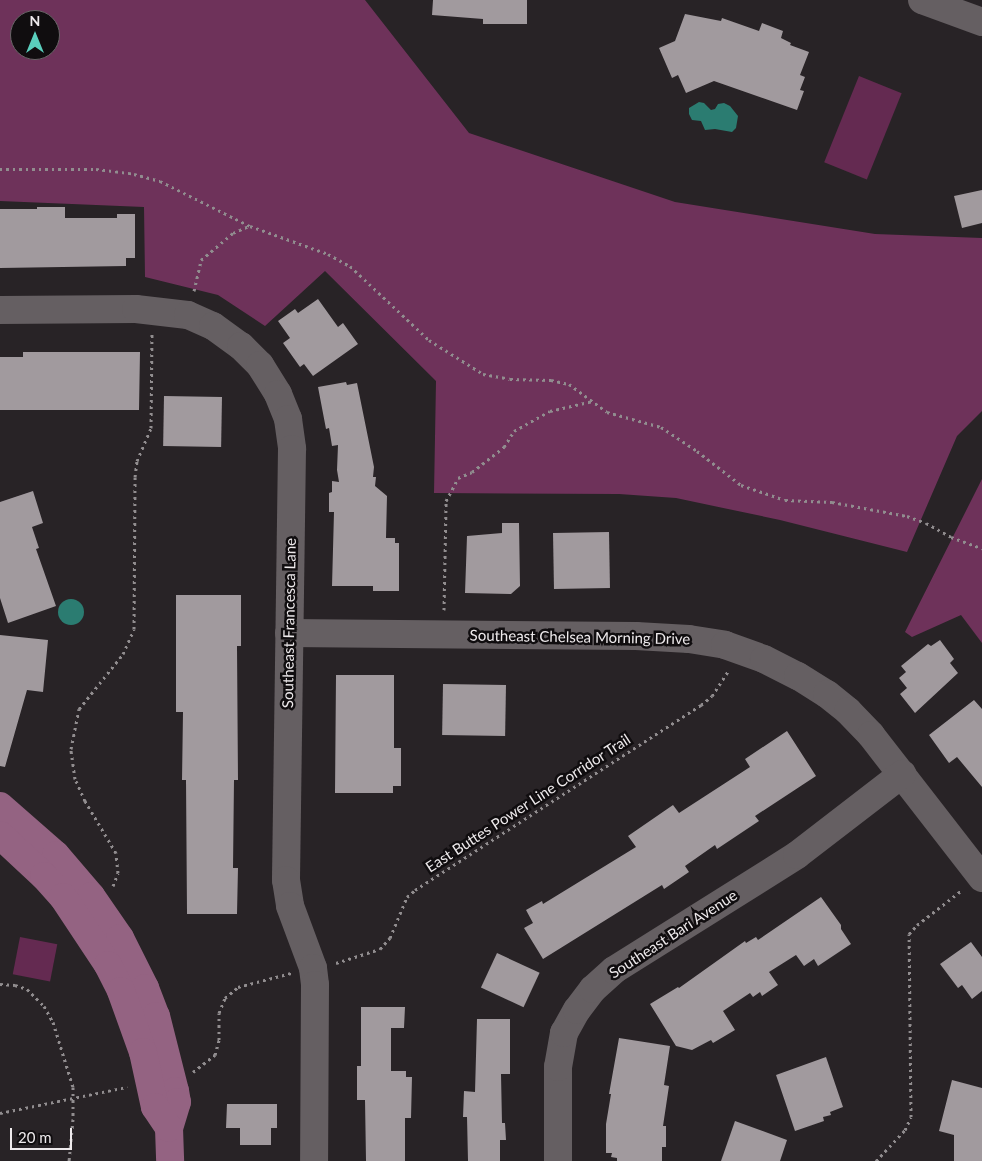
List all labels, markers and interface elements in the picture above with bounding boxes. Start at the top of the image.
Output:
north arrow [10,10,60,60]
text: N [30,12,40,29]
street label: Southeast Francesca Lane [279,538,299,708]
street label: Southeast Chelsea Morning Drive [469,626,691,648]
street label: East Buttes Power Line Corridor Trail [422,730,634,876]
street label: Southeast Bari Avenue [605,886,741,982]
scale bar [12,1118,75,1150]
text: 20 m [18,1128,52,1146]

